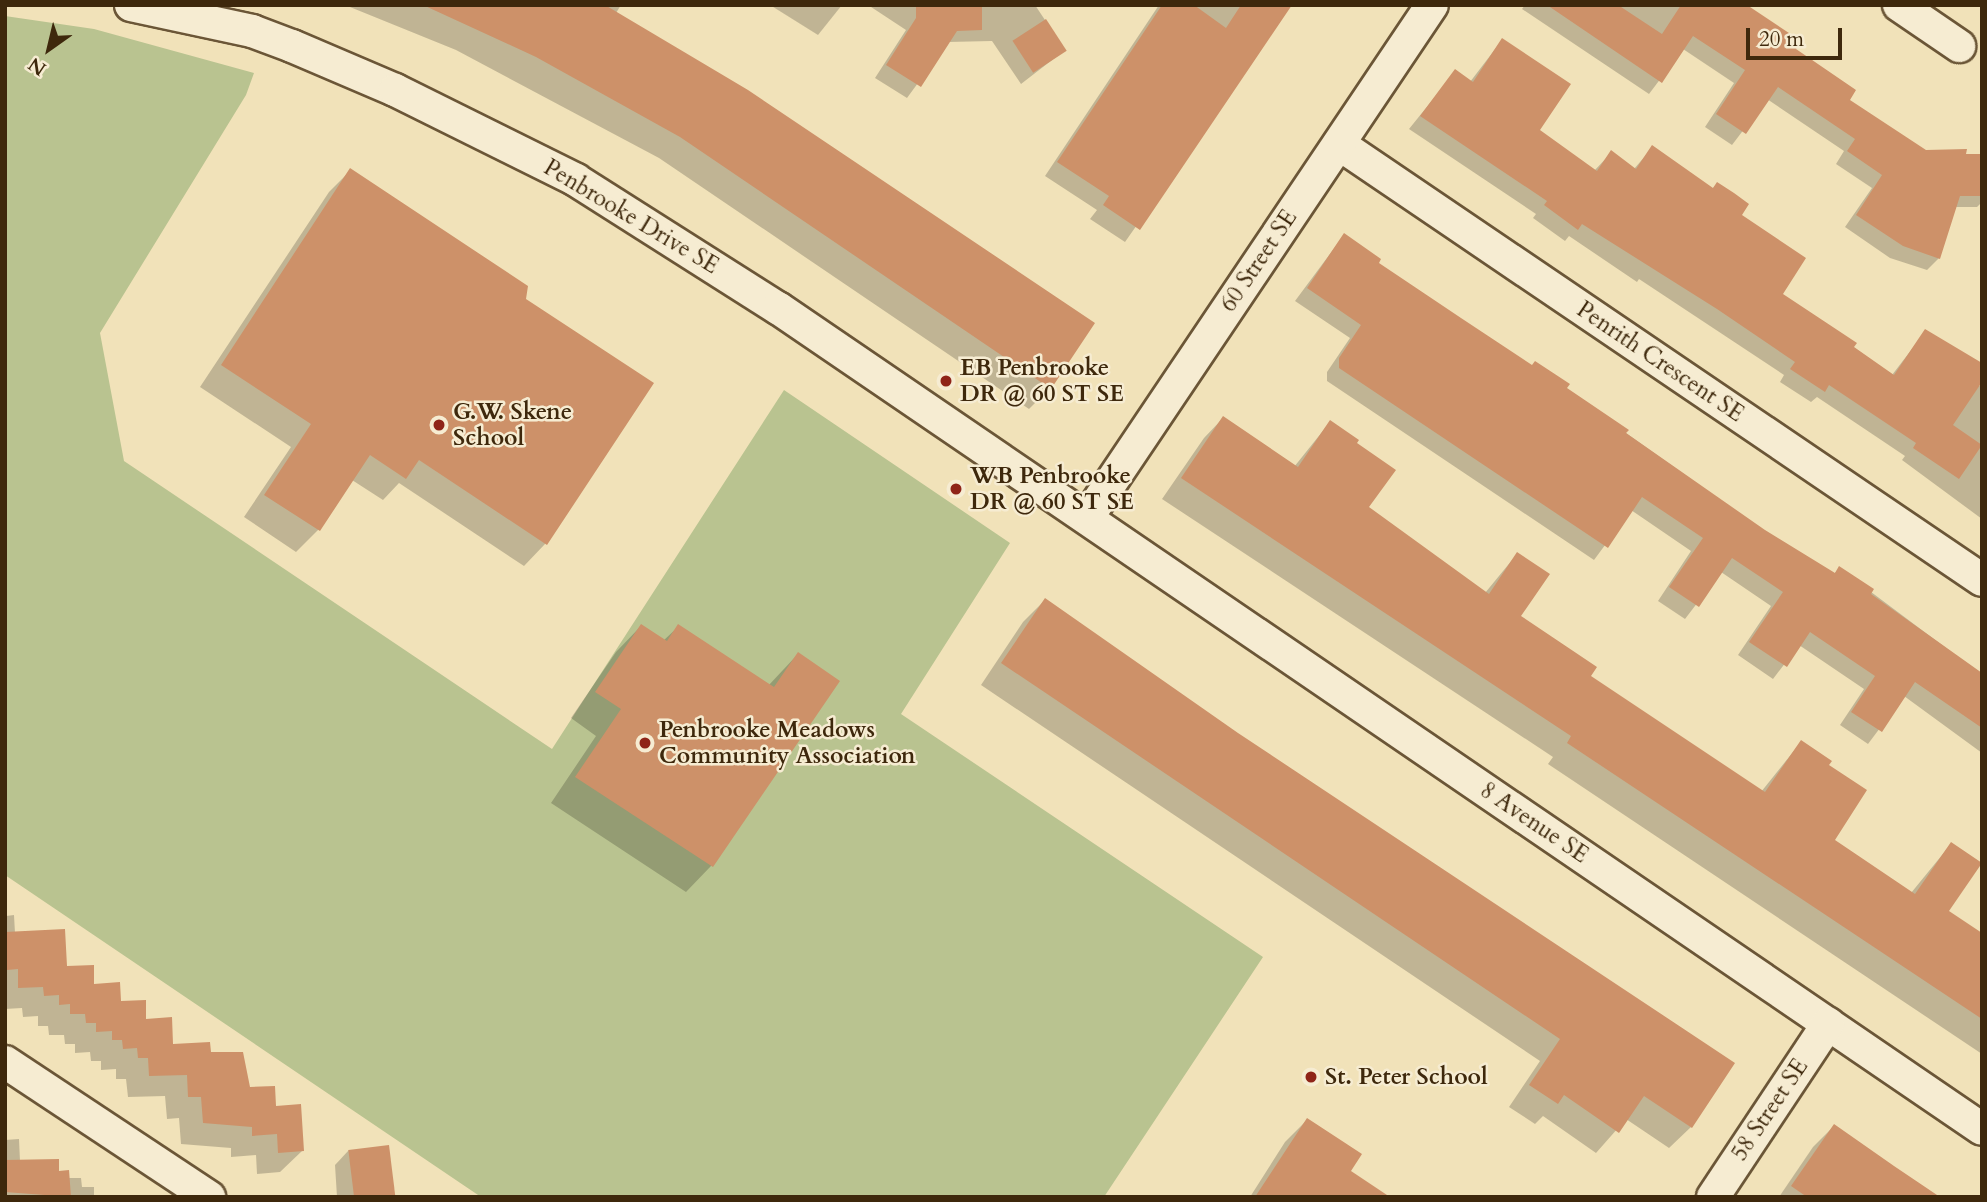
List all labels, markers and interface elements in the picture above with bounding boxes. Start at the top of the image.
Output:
north arrow [14,14,84,84]
scale bar [1749,14,1845,58]
text: 20 m [1759,25,1804,54]
text: N [23,51,51,82]
street label: Penbrooke Drive SE [539,154,723,280]
street label: 60 Street SE [1215,205,1303,317]
street label: Penrith Crescent SE [1571,296,1749,428]
place label: EB Penbrooke DR @ 60 ST SE [960,354,1124,408]
marker: EB Penbrooke DR @ 60 ST SE [938,373,954,389]
place label: G.W. Skene School [453,398,572,452]
marker: G.W. Skene School [431,417,447,433]
place label: WB Penbrooke DR @ 60 ST SE [970,462,1134,516]
marker: WB Penbrooke DR @ 60 ST SE [948,481,964,497]
place label: Penbrooke Meadows Community Association [659,716,916,770]
marker: Penbrooke Meadows Community Association [637,735,653,751]
street label: 8 Avenue SE [1475,777,1593,869]
street label: 58 Street SE [1726,1054,1814,1166]
place label: St. Peter School [1325,1063,1488,1091]
marker: St. Peter School [1303,1069,1319,1085]

